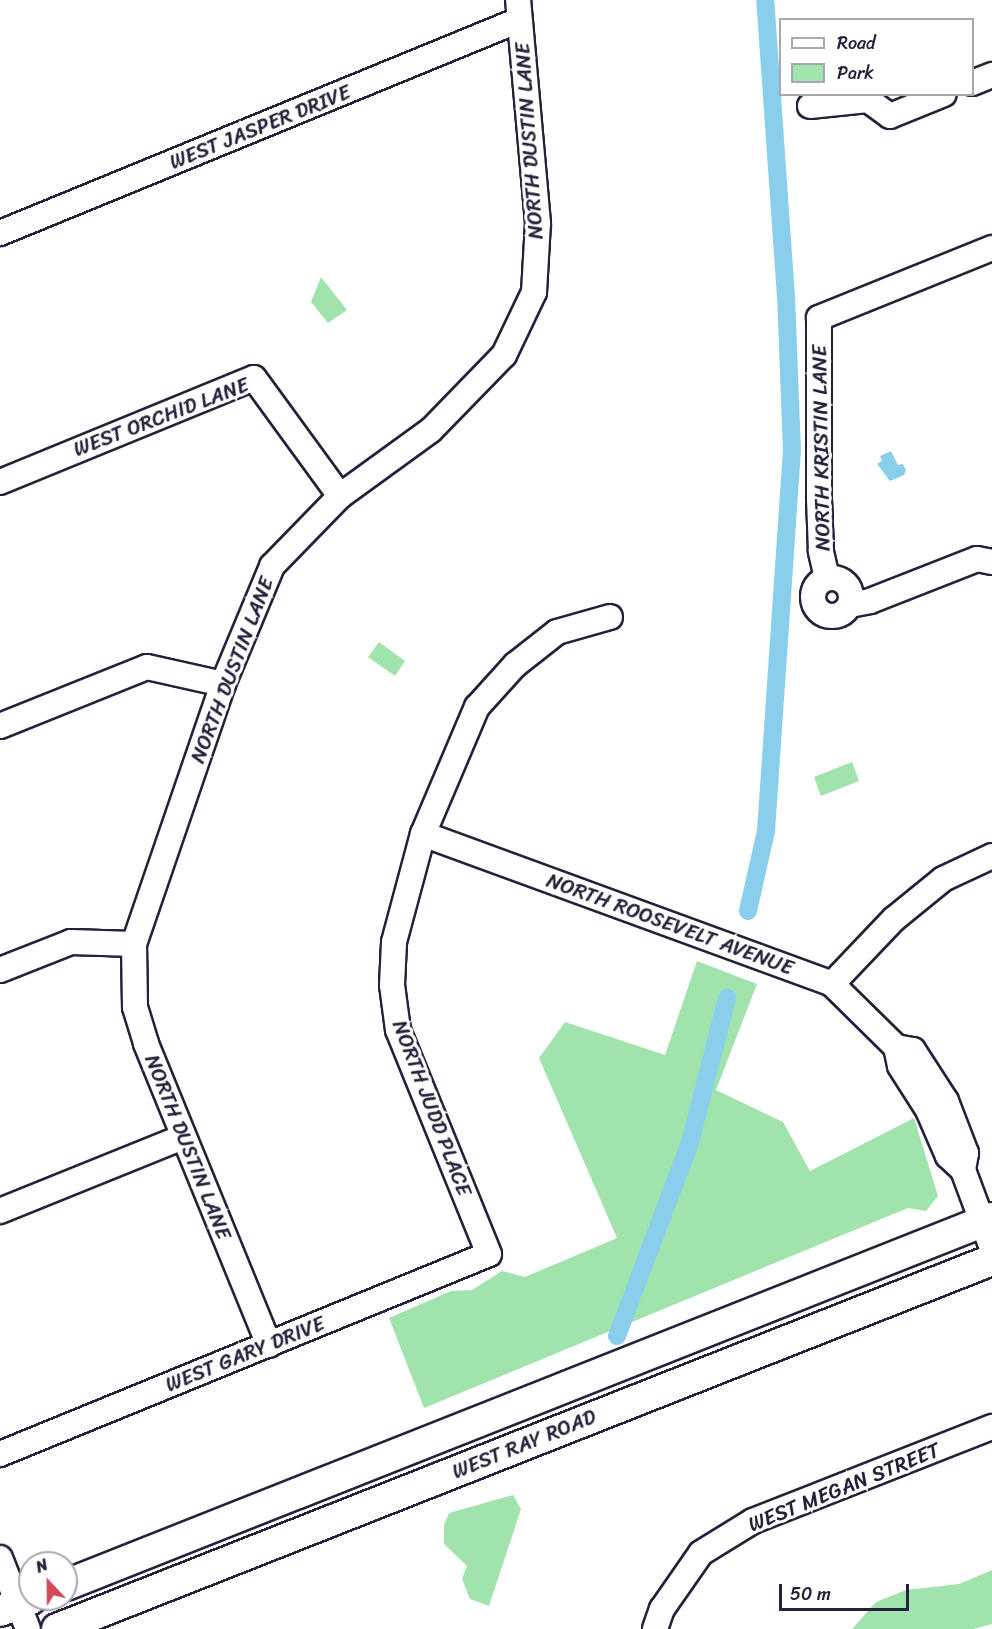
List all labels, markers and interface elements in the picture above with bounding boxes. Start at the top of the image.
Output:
legend [779,18,974,96]
text: Road [837,27,876,59]
street label: NORTH DUSTIN LANE [510,41,548,241]
text: Park [837,57,874,89]
street label: WEST JASPER DRIVE [166,79,354,175]
street label: NORTH KRISTIN LANE [807,345,835,551]
street label: WEST ORCHID LANE [70,372,252,462]
street label: NORTH DUSTIN LANE [185,573,279,767]
street label: NORTH ROOSEVELT AVENUE [542,867,798,981]
street label: NORTH JUDD PLACE [387,1016,477,1200]
street label: NORTH DUSTIN LANE [139,1050,237,1244]
street label: WEST GARY DRIVE [161,1310,329,1398]
street label: WEST RAY ROAD [448,1404,600,1484]
street label: WEST MEGAN STREET [744,1437,944,1537]
text: N [31,1550,52,1581]
north arrow [18,1551,78,1611]
scale bar [782,1572,912,1610]
text: 50 m [790,1578,831,1610]

